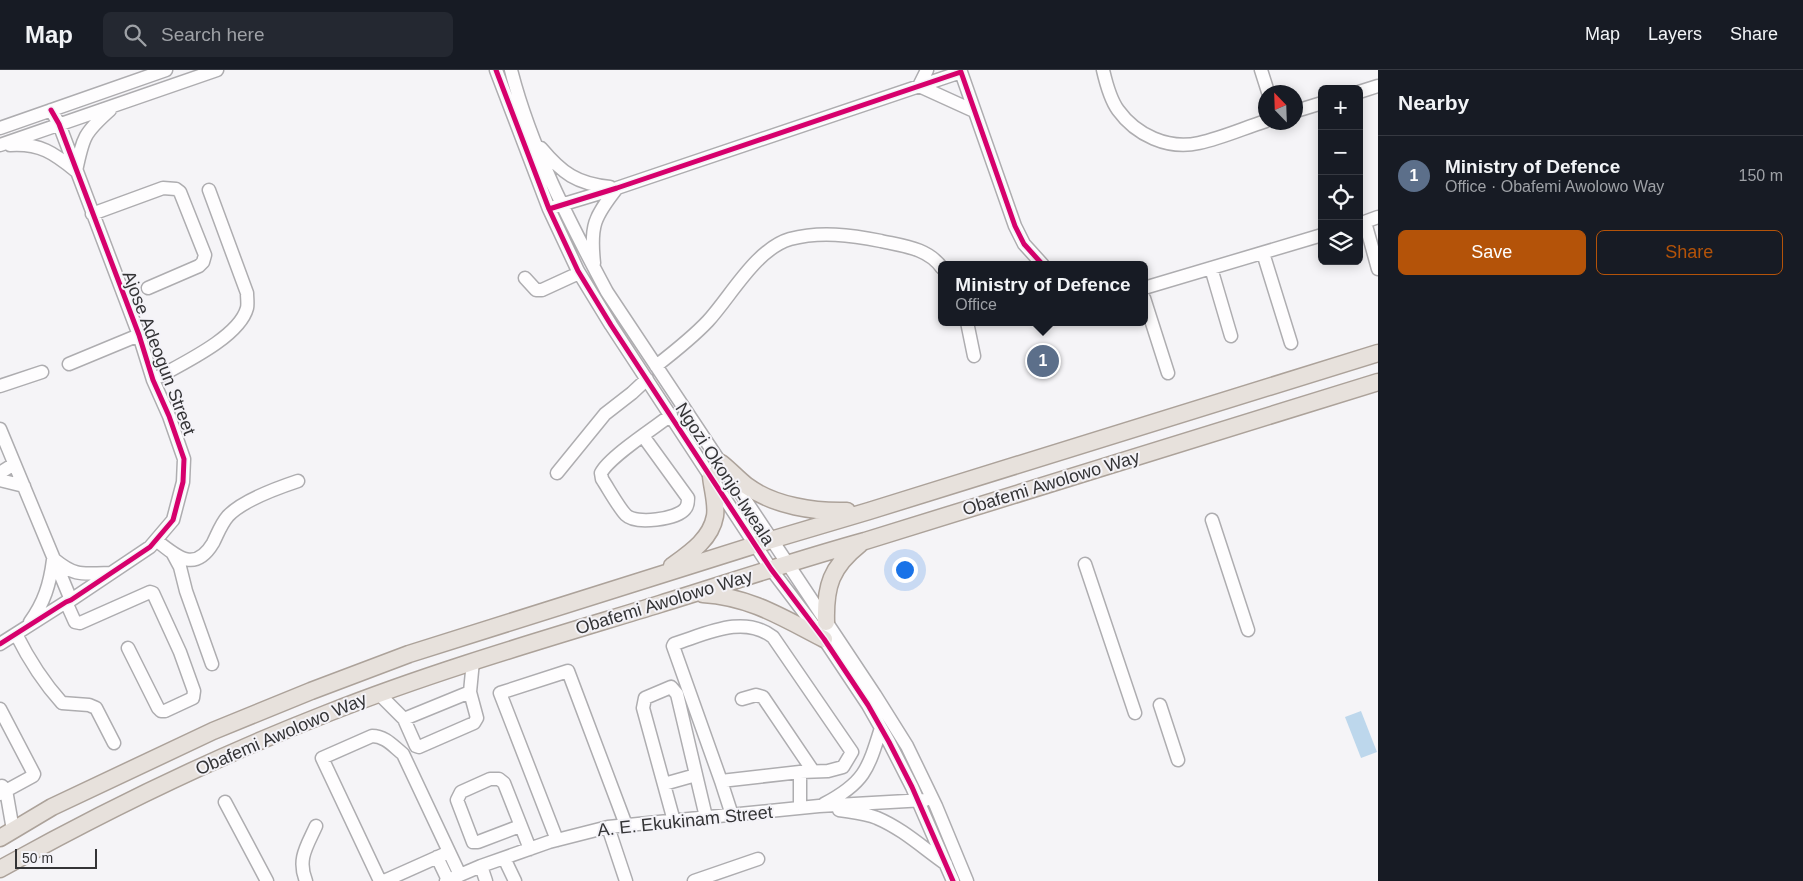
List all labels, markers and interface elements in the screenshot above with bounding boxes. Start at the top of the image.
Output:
search box [103,12,453,57]
text: Map [25,21,73,48]
icon: search [121,21,149,49]
text: Search here [161,24,265,45]
text: Map [1585,24,1620,44]
text: Layers [1648,24,1702,44]
text: Share [1730,24,1778,44]
north arrow [1258,85,1303,130]
map controls [1318,85,1363,265]
button: + [1318,85,1363,130]
text: Nearby [1398,91,1469,114]
button: − [1318,130,1363,175]
text: Ministry of Defence [1445,156,1620,177]
text: 1 [1410,167,1418,184]
text: 150 m [1739,167,1783,184]
button: locate [1318,175,1363,220]
text: Office · Obafemi Awolowo Way [1445,178,1664,195]
button: layers [1318,220,1363,265]
button: Save [1398,230,1586,275]
button: Share [1596,230,1783,275]
popup [938,261,1148,326]
street label: Ajose Adeogun Street [118,268,200,438]
text: Ministry of Defence [955,274,1131,295]
text: Office [955,296,997,313]
pin: 1 [1027,342,1059,380]
street label: Ngozi Okonjo-Iweala [671,399,779,550]
street label: Obafemi Awolowo Way [960,447,1142,519]
your location [892,557,918,583]
street label: Obafemi Awolowo Way [573,566,755,638]
street label: Obafemi Awolowo Way [192,689,370,779]
street label: A. E. Ekukinam Street [596,802,774,840]
scale bar [15,846,98,869]
text: 50 m [22,850,53,866]

